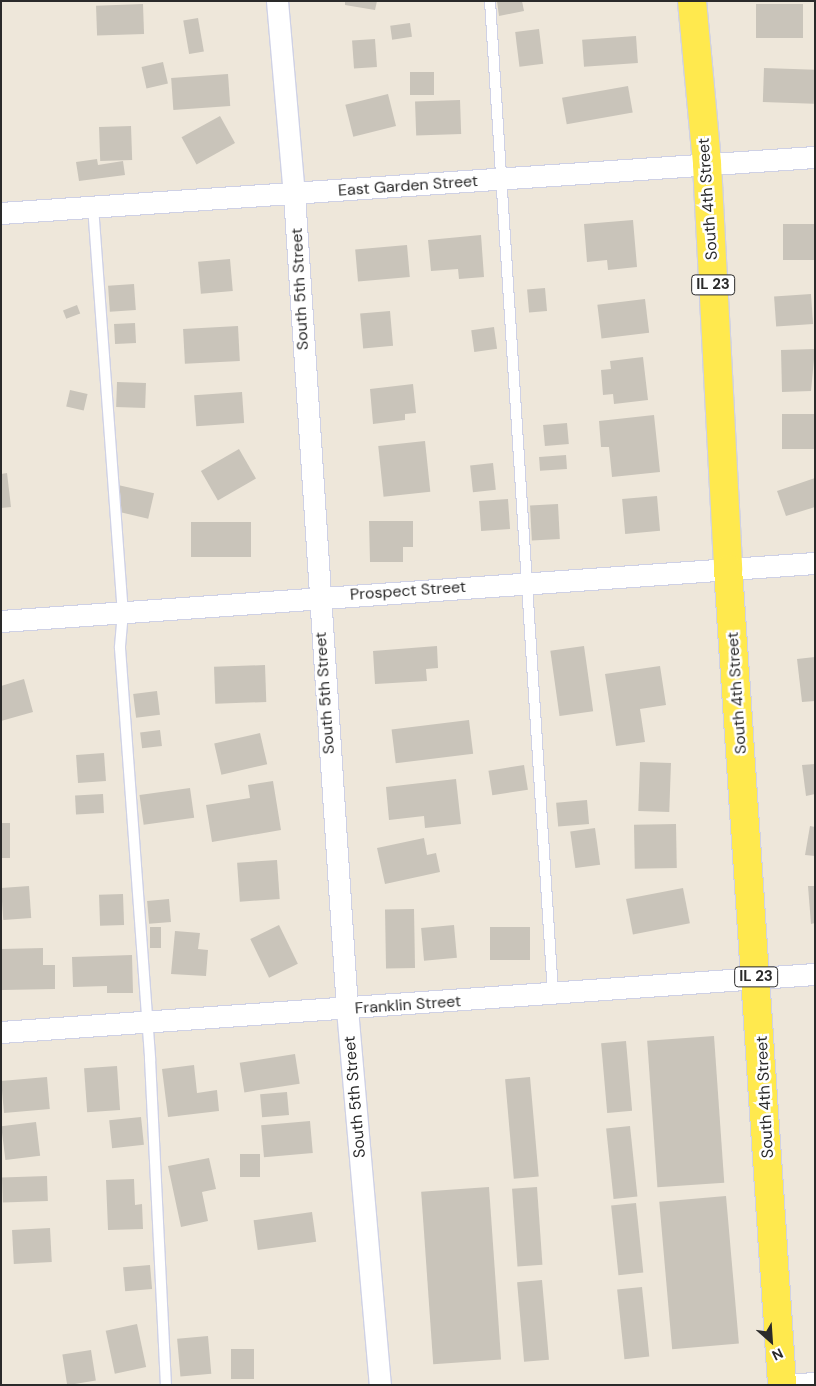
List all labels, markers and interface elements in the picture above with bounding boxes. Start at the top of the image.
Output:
street label: South 4th Street [694,137,722,261]
street label: East Garden Street [337,172,479,200]
street label: South 5th Street [287,227,313,351]
road number: IL 23 [690,272,736,298]
street label: Prospect Street [349,577,467,605]
street label: South 5th Street [311,631,339,755]
street label: South 4th Street [723,631,751,755]
road number: IL 23 [734,964,778,990]
street label: Franklin Street [354,992,462,1018]
street label: South 5th Street [340,1035,370,1159]
street label: South 4th Street [752,1035,778,1159]
north arrow [746,1316,796,1366]
text: N [769,1344,786,1365]

